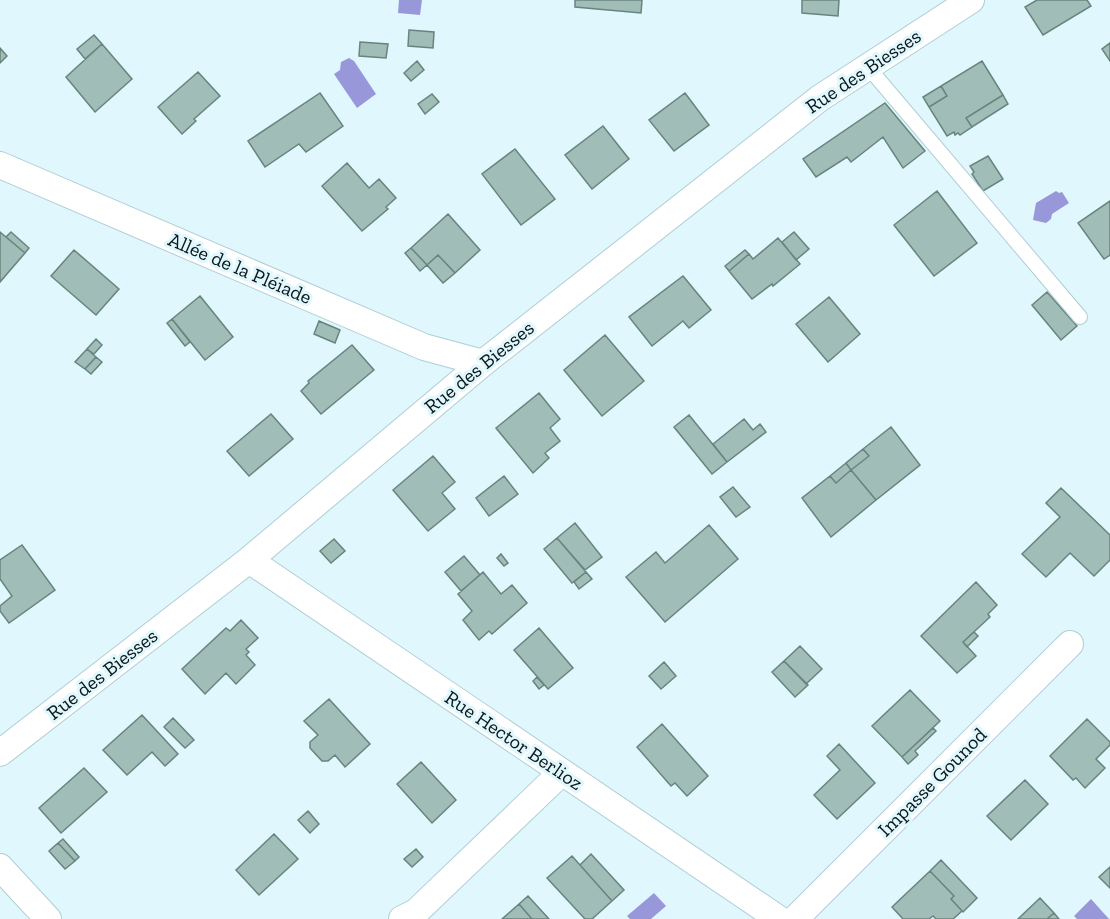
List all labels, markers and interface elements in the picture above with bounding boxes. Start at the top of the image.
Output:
street label: Rue des Biesses [801,24,925,118]
street label: Allée de la Pléiade [165,227,315,309]
street label: Rue des Biesses [419,316,539,418]
street label: Rue des Biesses [42,623,162,725]
street label: Rue Hector Berlioz [440,685,588,795]
street label: Impasse Gounod [873,723,991,841]

